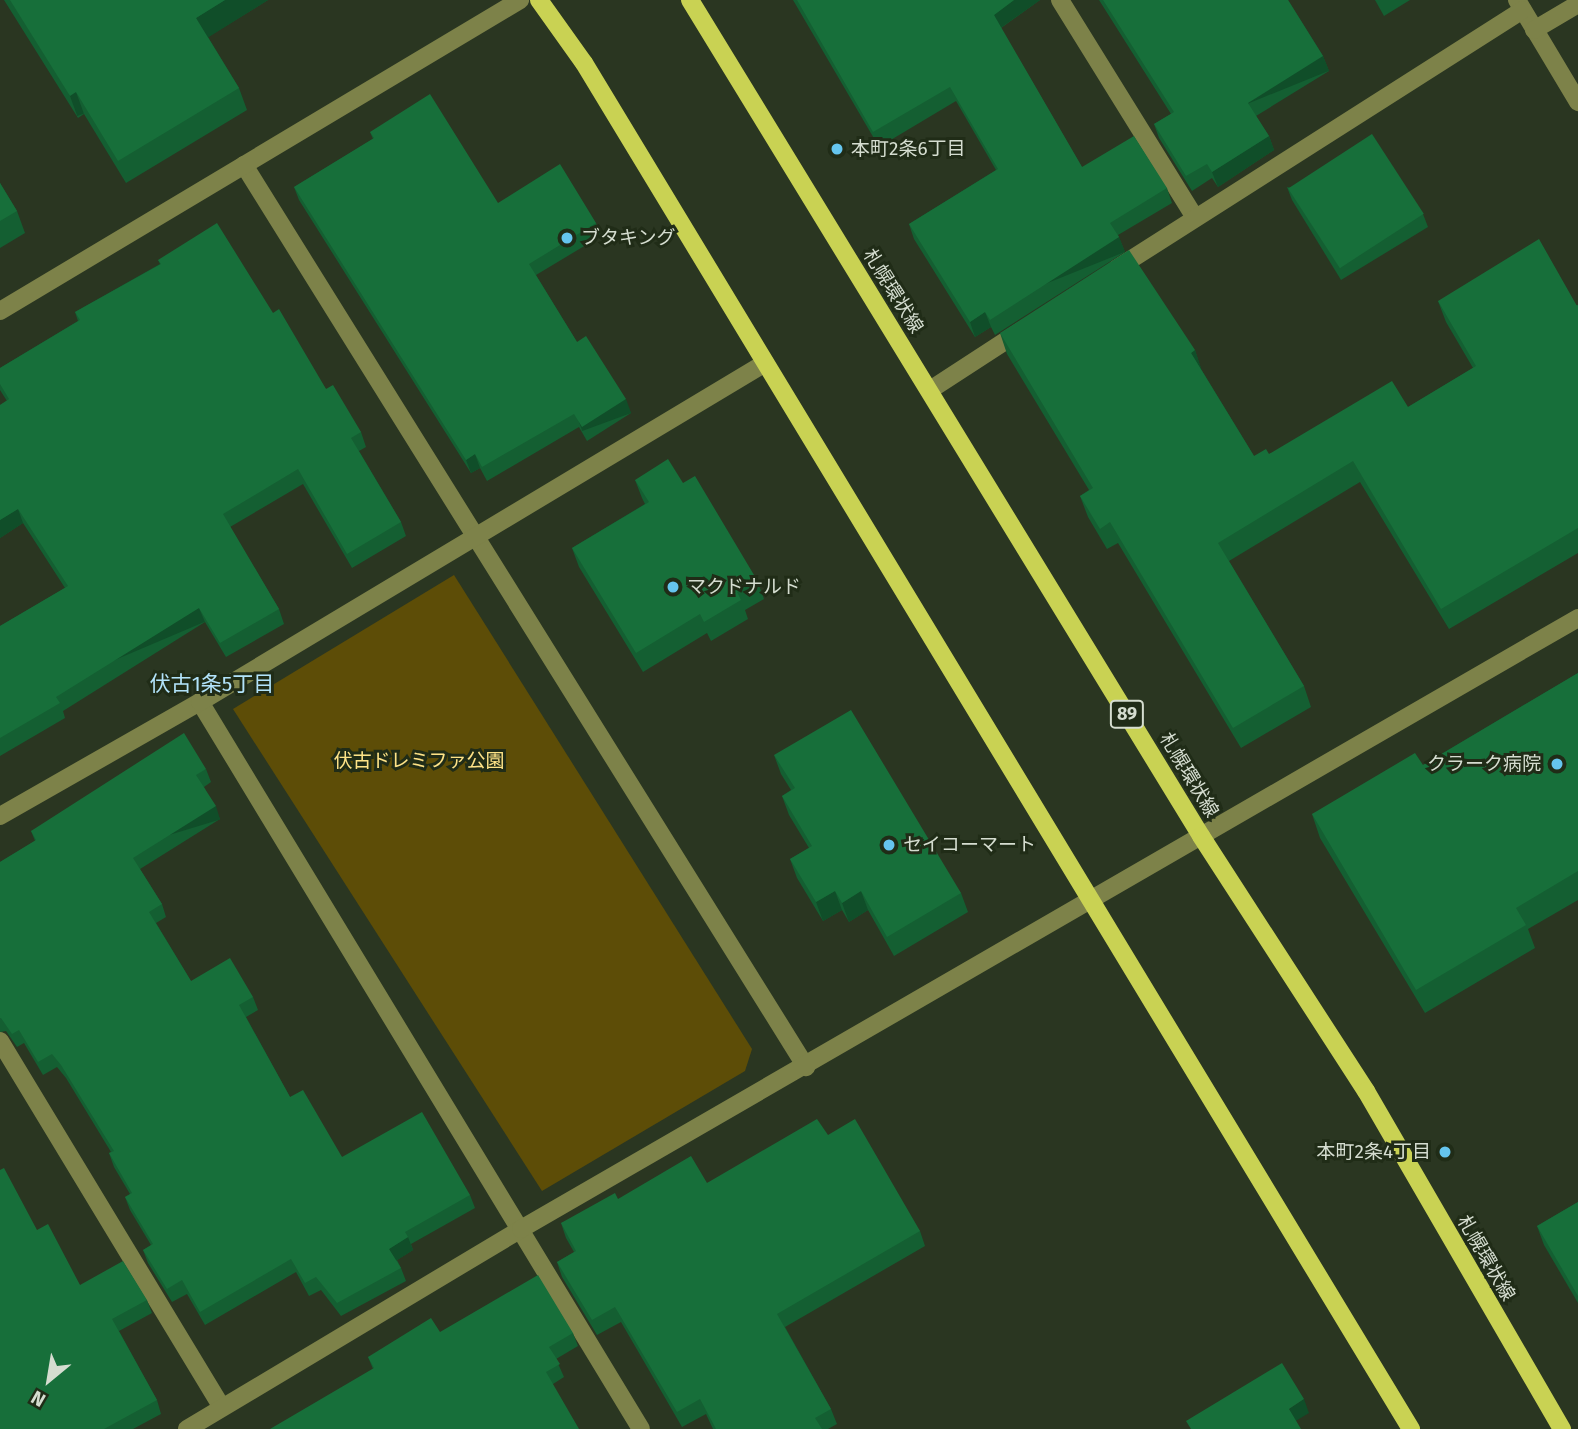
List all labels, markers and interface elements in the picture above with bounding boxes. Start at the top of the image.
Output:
place label: 本町2条6丁目 [851,138,966,160]
marker: 本町2条6丁目 [829,141,845,157]
place label: ブタキング [581,227,676,249]
marker: ブタキング [559,230,575,246]
street label: 札幌環状線 [858,245,928,337]
place label: マクドナルド [687,576,801,598]
marker: マクドナルド [665,579,681,595]
district label: 伏古1条5丁目 [150,671,274,697]
road number: 89 [1110,700,1144,728]
street label: 札幌環状線 [1155,728,1223,822]
park label: 伏古ドレミファ公園 [334,750,504,772]
place label: クラーク病院 [1427,753,1541,775]
marker: クラーク病院 [1547,754,1567,774]
place label: セイコーマート [903,834,1036,856]
marker: セイコーマート [881,837,897,853]
place label: 本町2条4丁目 [1316,1141,1431,1163]
marker: 本町2条4丁目 [1437,1144,1453,1160]
street label: 札幌環状線 [1452,1211,1520,1305]
north arrow [14,1345,84,1415]
text: N [27,1386,49,1412]

